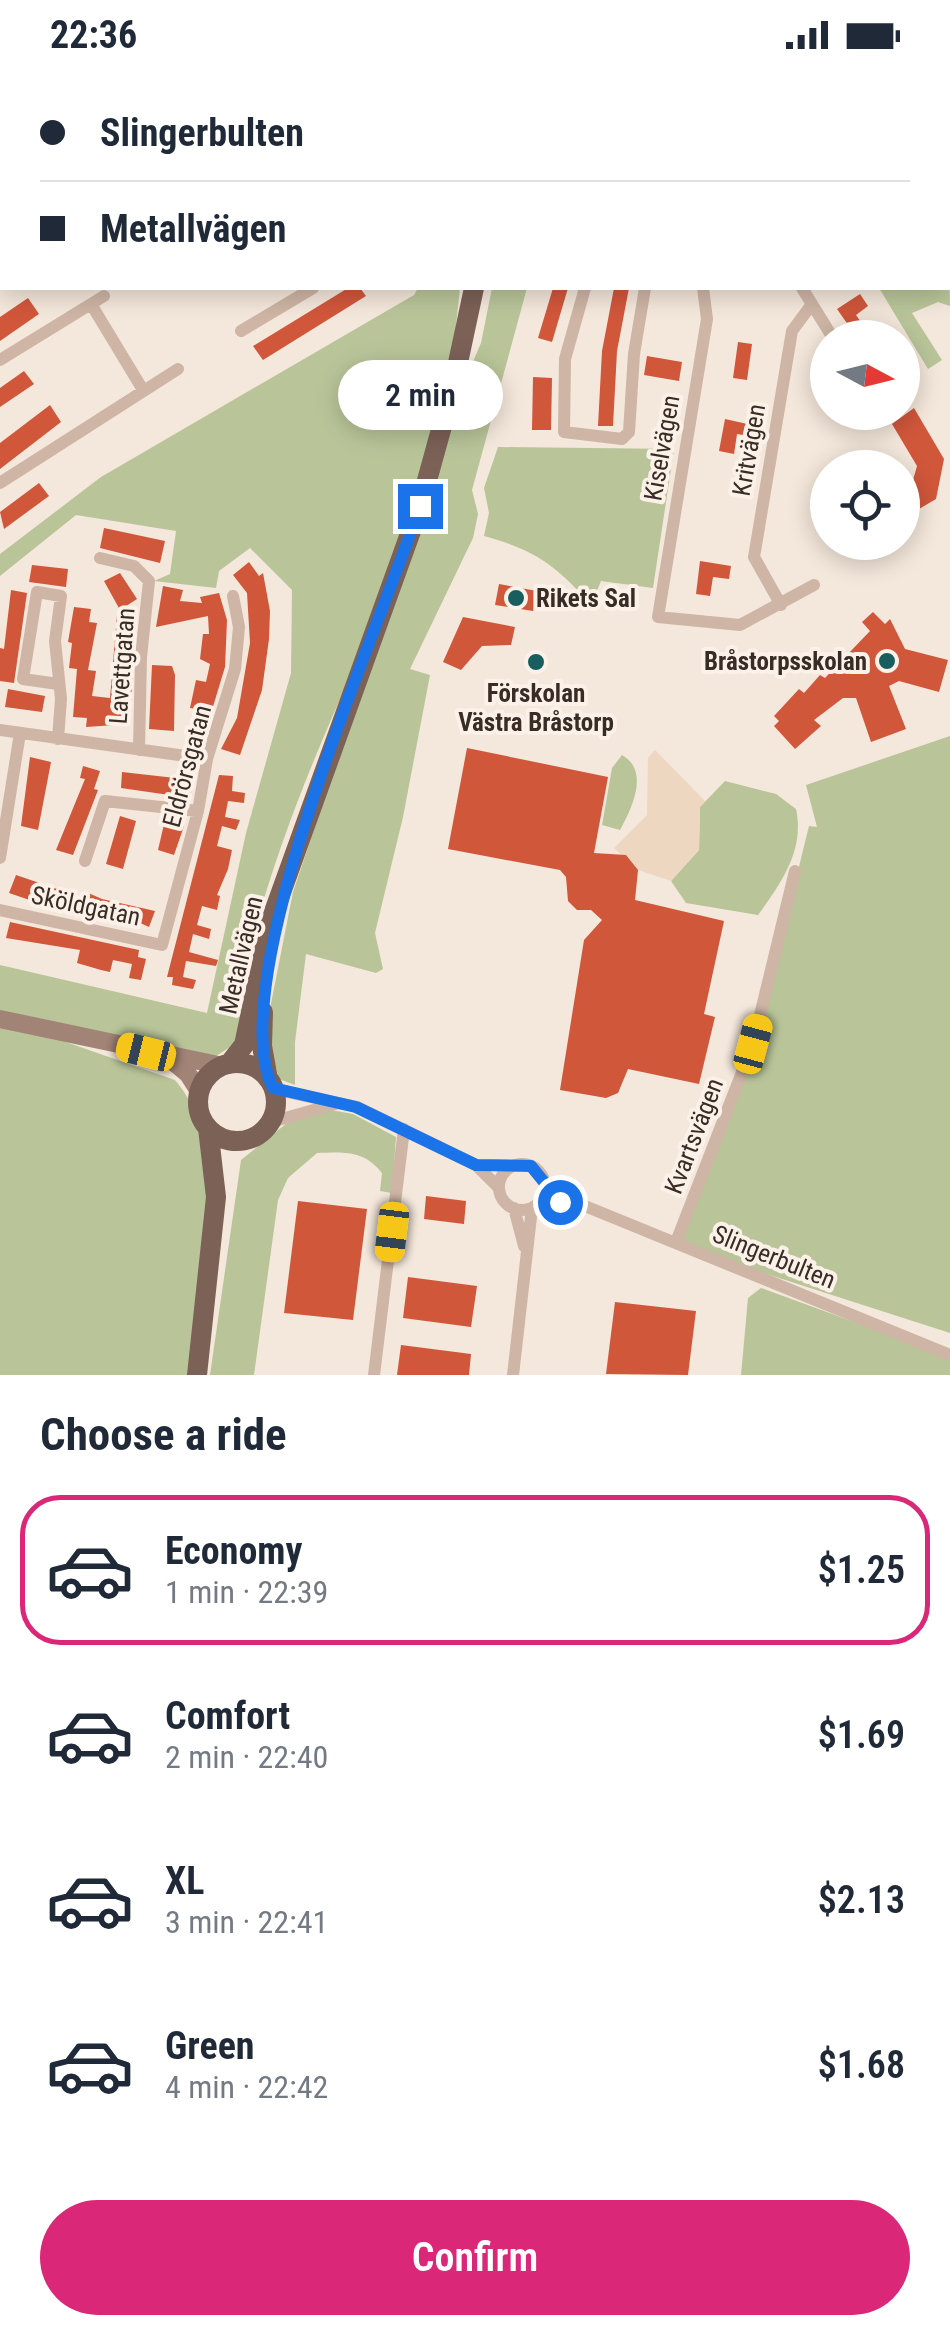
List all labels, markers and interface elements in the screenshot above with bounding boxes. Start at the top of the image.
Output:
text: 22:36 [50,13,137,57]
text: Slingerbulten [100,111,304,155]
text: Metallvägen [100,207,286,251]
north arrow [810,320,920,430]
map controls [810,320,920,560]
callout: 2 min [338,361,502,431]
text: 2 min [385,376,456,414]
street label: Kiselvägen [638,393,686,503]
street label: Kritvägen [727,402,771,498]
button: locate [810,450,920,560]
route end [398,484,443,529]
place label: Rikets Sal [536,584,636,613]
marker: Rikets Sal [505,587,527,609]
street label: Lavettgatan [103,607,141,725]
place label: Bråstorpsskolan [704,647,867,676]
marker: Bråstorpsskolan [876,650,898,672]
marker: Förskolan Västra Bråstorp [525,651,547,673]
place label: Förskolan Västra Bråstorp [458,679,614,737]
street label: Eldrörsgatan [157,702,217,830]
street label: Sköldgatan [29,880,143,932]
street label: Metallvägen [213,893,269,1017]
car [731,1011,775,1077]
car [113,1030,179,1074]
street label: Kvartsvägen [659,1074,729,1198]
route start [538,1180,583,1225]
car [373,1200,411,1264]
street label: Slingerbulten [708,1219,840,1295]
text: Choose a ride [40,1408,287,1461]
icon: car [45,1525,135,1615]
text: Economy [165,1529,302,1573]
text: $1.25 [818,1548,905,1592]
text: 1 min · 22:39 [165,1573,328,1611]
icon: car [45,1690,135,1780]
text: Comfort [165,1694,290,1738]
text: $1.69 [818,1713,905,1757]
text: 2 min · 22:40 [165,1738,328,1776]
icon: car [45,1855,135,1945]
text: XL [165,1859,204,1903]
text: $2.13 [818,1878,905,1922]
text: 3 min · 22:41 [165,1903,328,1941]
icon: car [45,2020,135,2110]
text: Green [165,2024,255,2068]
text: $1.68 [818,2043,905,2087]
text: 4 min · 22:42 [165,2068,328,2106]
button: Confirm [40,2200,910,2315]

